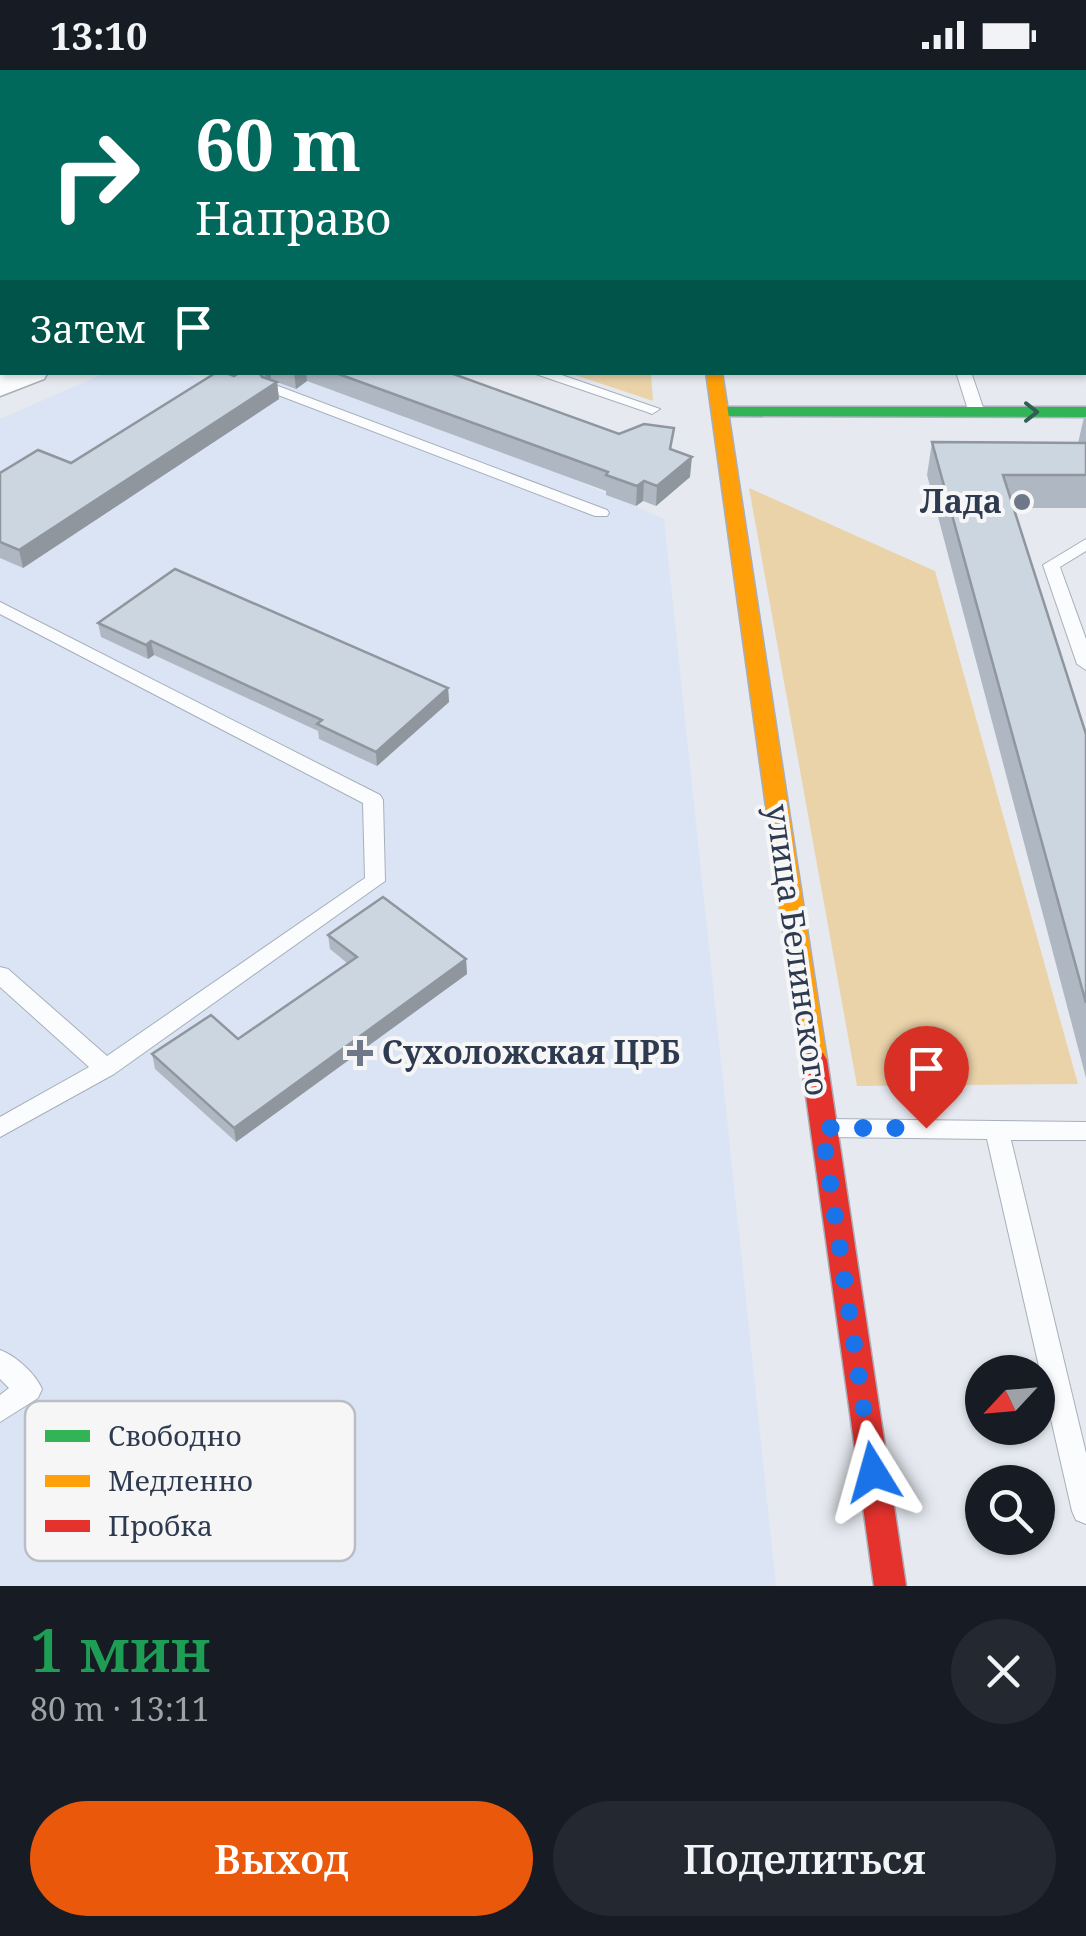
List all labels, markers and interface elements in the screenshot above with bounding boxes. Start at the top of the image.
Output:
text: 13:10 [50,9,147,61]
text: 60 m [195,96,361,192]
icon: right [30,110,160,240]
text: Направо [195,187,391,248]
icon: arrive [166,300,221,355]
text: Затем [30,302,146,354]
one-way arrow [1024,401,1040,423]
place label: Лада [920,479,1002,522]
marker: Лада [1011,491,1033,513]
street label: улица Белинского [757,801,840,1098]
pin [884,1026,969,1129]
place label: Сухоложская ЦРБ [382,1030,680,1073]
marker: Сухоложская ЦРБ [347,1040,373,1066]
icon: arrive [899,1041,954,1096]
north arrow [965,1355,1055,1445]
map controls [965,1355,1055,1555]
legend [25,1401,355,1561]
text: Свободно [108,1416,242,1454]
position arrow [821,1420,925,1524]
text: Медленно [108,1461,253,1499]
button: search [965,1465,1055,1555]
text: Пробка [108,1506,213,1544]
text: 1 мин [30,1608,211,1690]
button: close [951,1619,1056,1724]
text: 80 m · 13:11 [30,1687,210,1730]
button: Выход [30,1801,533,1916]
button: Поделиться [553,1801,1056,1916]

